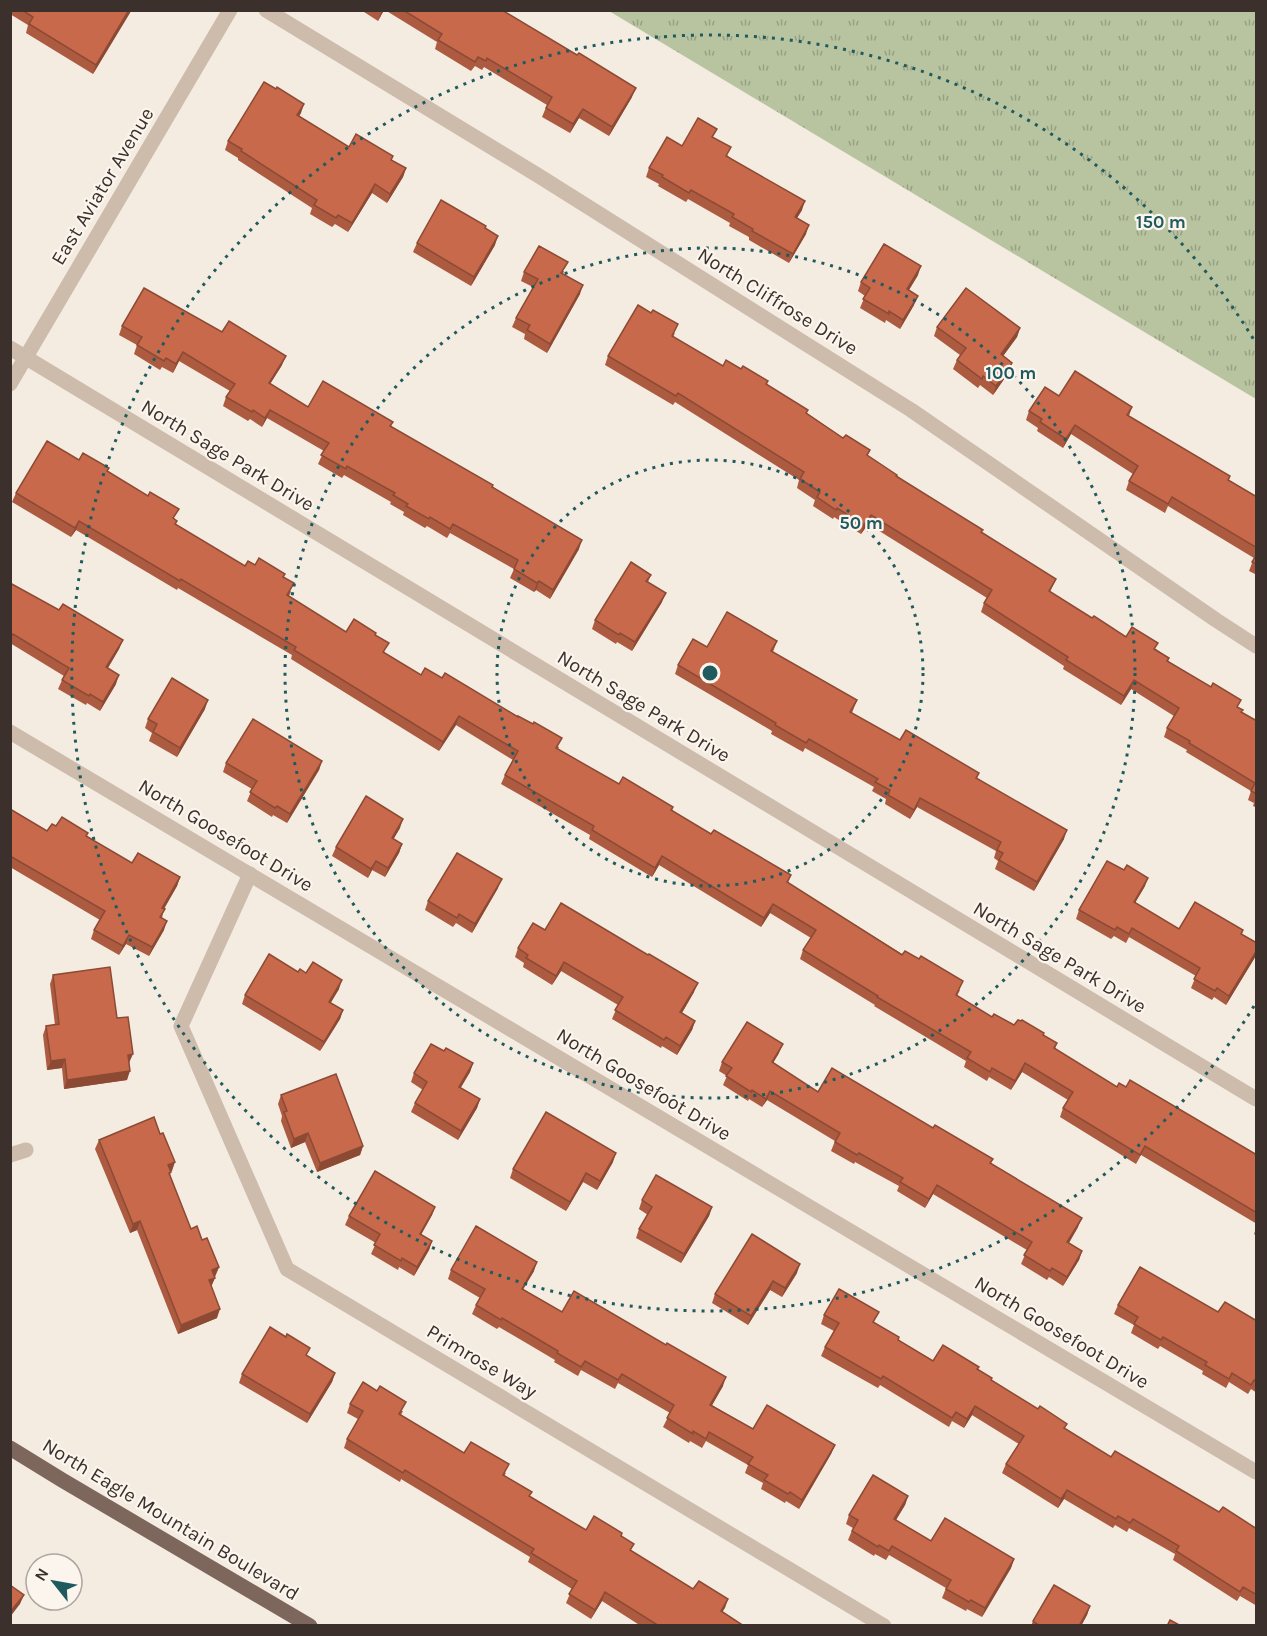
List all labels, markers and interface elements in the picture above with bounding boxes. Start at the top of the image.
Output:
street label: East Aviator Avenue [46,103,158,269]
text: 150 m [1136,211,1186,233]
street label: North Cliffrose Drive [694,243,862,360]
text: 100 m [986,362,1036,384]
street label: North Sage Park Drive [137,395,318,516]
text: 50 m [839,512,883,534]
street label: North Sage Park Drive [553,646,734,767]
centre of rings [700,663,720,683]
street label: North Goosefoot Drive [134,774,317,897]
street label: North Sage Park Drive [969,897,1150,1018]
street label: North Goosefoot Drive [552,1023,735,1146]
street label: North Goosefoot Drive [970,1271,1153,1394]
street label: Primrose Way [423,1320,541,1403]
street label: North Eagle Mountain Boulevard [38,1433,304,1605]
north arrow [24,1552,84,1612]

